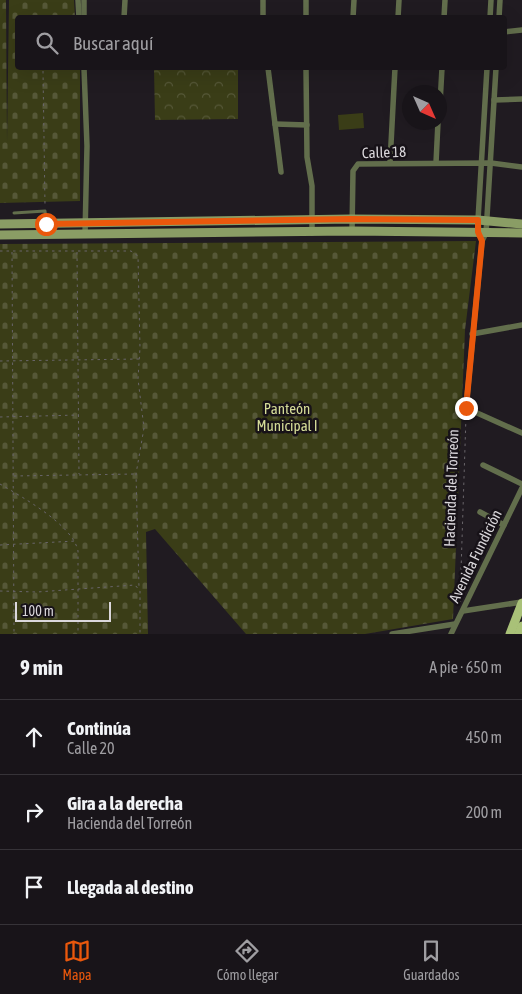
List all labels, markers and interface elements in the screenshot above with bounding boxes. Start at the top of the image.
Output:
search box [15,15,507,70]
icon: search [33,29,61,57]
text: Buscar aquí [73,32,153,54]
north arrow [402,85,447,130]
street label: Calle 18 [361,143,407,161]
route start [35,213,58,236]
route end [455,397,478,420]
park label: Panteón Municipal I [257,400,317,434]
street label: Hacienda del Torreón [440,429,462,547]
street label: Avenida Fundición [445,507,505,605]
scale bar [15,599,111,622]
text: 100 m [22,603,54,619]
text: 9 min [20,655,63,679]
text: A pie · 650 m [429,658,502,676]
text: Continúa [67,717,131,739]
icon: ahead [20,723,48,751]
text: 450 m [466,728,502,746]
text: Calle 20 [67,739,114,757]
text: Gira a la derecha [67,792,183,814]
icon: right [20,798,48,826]
text: 200 m [466,803,502,821]
text: Hacienda del Torreón [67,814,192,832]
icon: arrive [20,873,48,901]
text: Llegada al destino [67,876,194,898]
tab: Mapa [63,937,92,983]
tab: Cómo llegar [217,937,278,983]
tab: Guardados [403,937,459,983]

